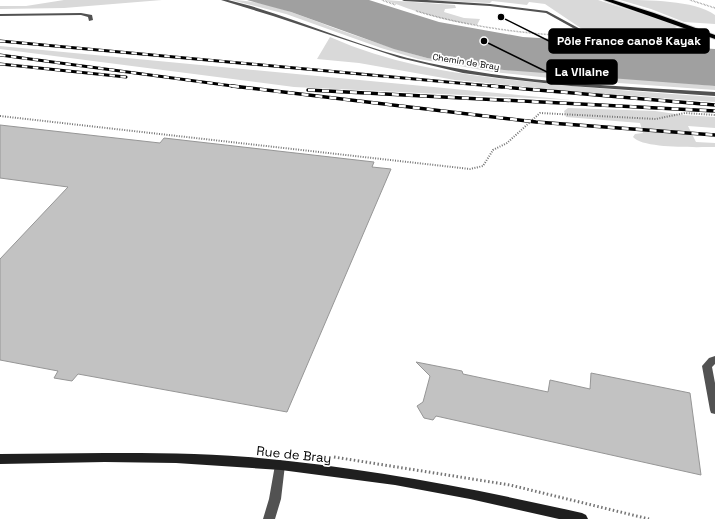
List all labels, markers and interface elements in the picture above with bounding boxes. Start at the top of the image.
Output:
callout: Pôle France canoë Kayak [549,29,709,53]
text: Pôle France canoë Kayak [557,33,701,49]
street label: Chemin de Bray [432,51,500,73]
callout: La Vilaine [547,60,617,84]
text: La Vilaine [555,64,609,80]
street label: Rue de Bray [256,442,332,467]

